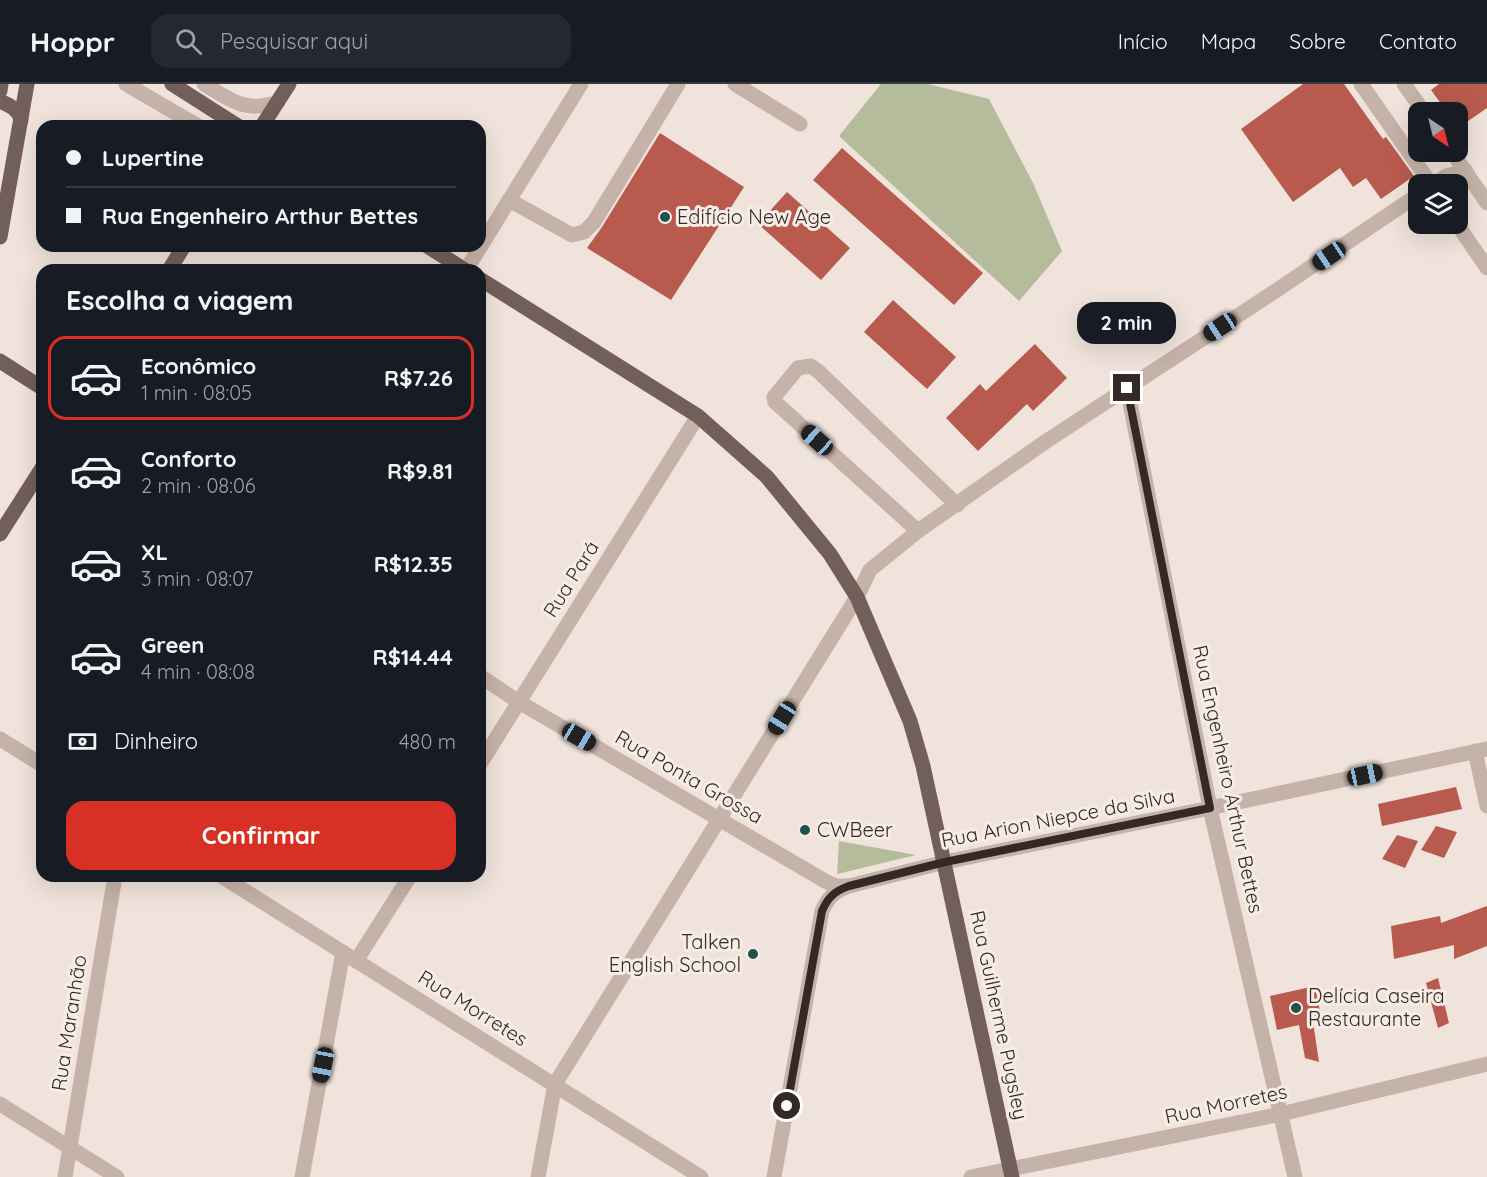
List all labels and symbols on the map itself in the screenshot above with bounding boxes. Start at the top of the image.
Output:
north arrow [1408,102,1468,162]
place label: Edifício New Age [677,204,831,229]
marker: Edifício New Age [658,210,672,224]
car [1309,238,1349,274]
callout: 2 min [1078,301,1176,343]
car [1200,310,1240,344]
route end [1113,374,1140,401]
car [798,421,836,459]
street label: Rua Pará [537,536,604,622]
street label: Rua Engenheiro Arthur Bettes [1188,643,1269,915]
car [765,698,799,738]
car [559,720,599,754]
street label: Rua Ponta Grossa [611,724,767,829]
car [1346,762,1384,788]
street label: Rua Arion Niepce da Silva [939,783,1177,852]
place label: CWBeer [817,817,893,842]
marker: CWBeer [798,823,812,837]
street label: Rua Guilherme Pugsley [965,908,1034,1122]
place label: Talken English School [609,929,741,977]
marker: Talken English School [746,947,760,961]
street label: Rua Maranhão [45,953,92,1093]
street label: Rua Morretes [414,964,533,1051]
place label: Delícia Caseira Restaurante [1308,983,1445,1031]
marker: Delícia Caseira Restaurante [1289,1001,1303,1015]
car [311,1046,335,1084]
street label: Rua Morretes [1162,1078,1289,1129]
route start [773,1092,800,1119]

